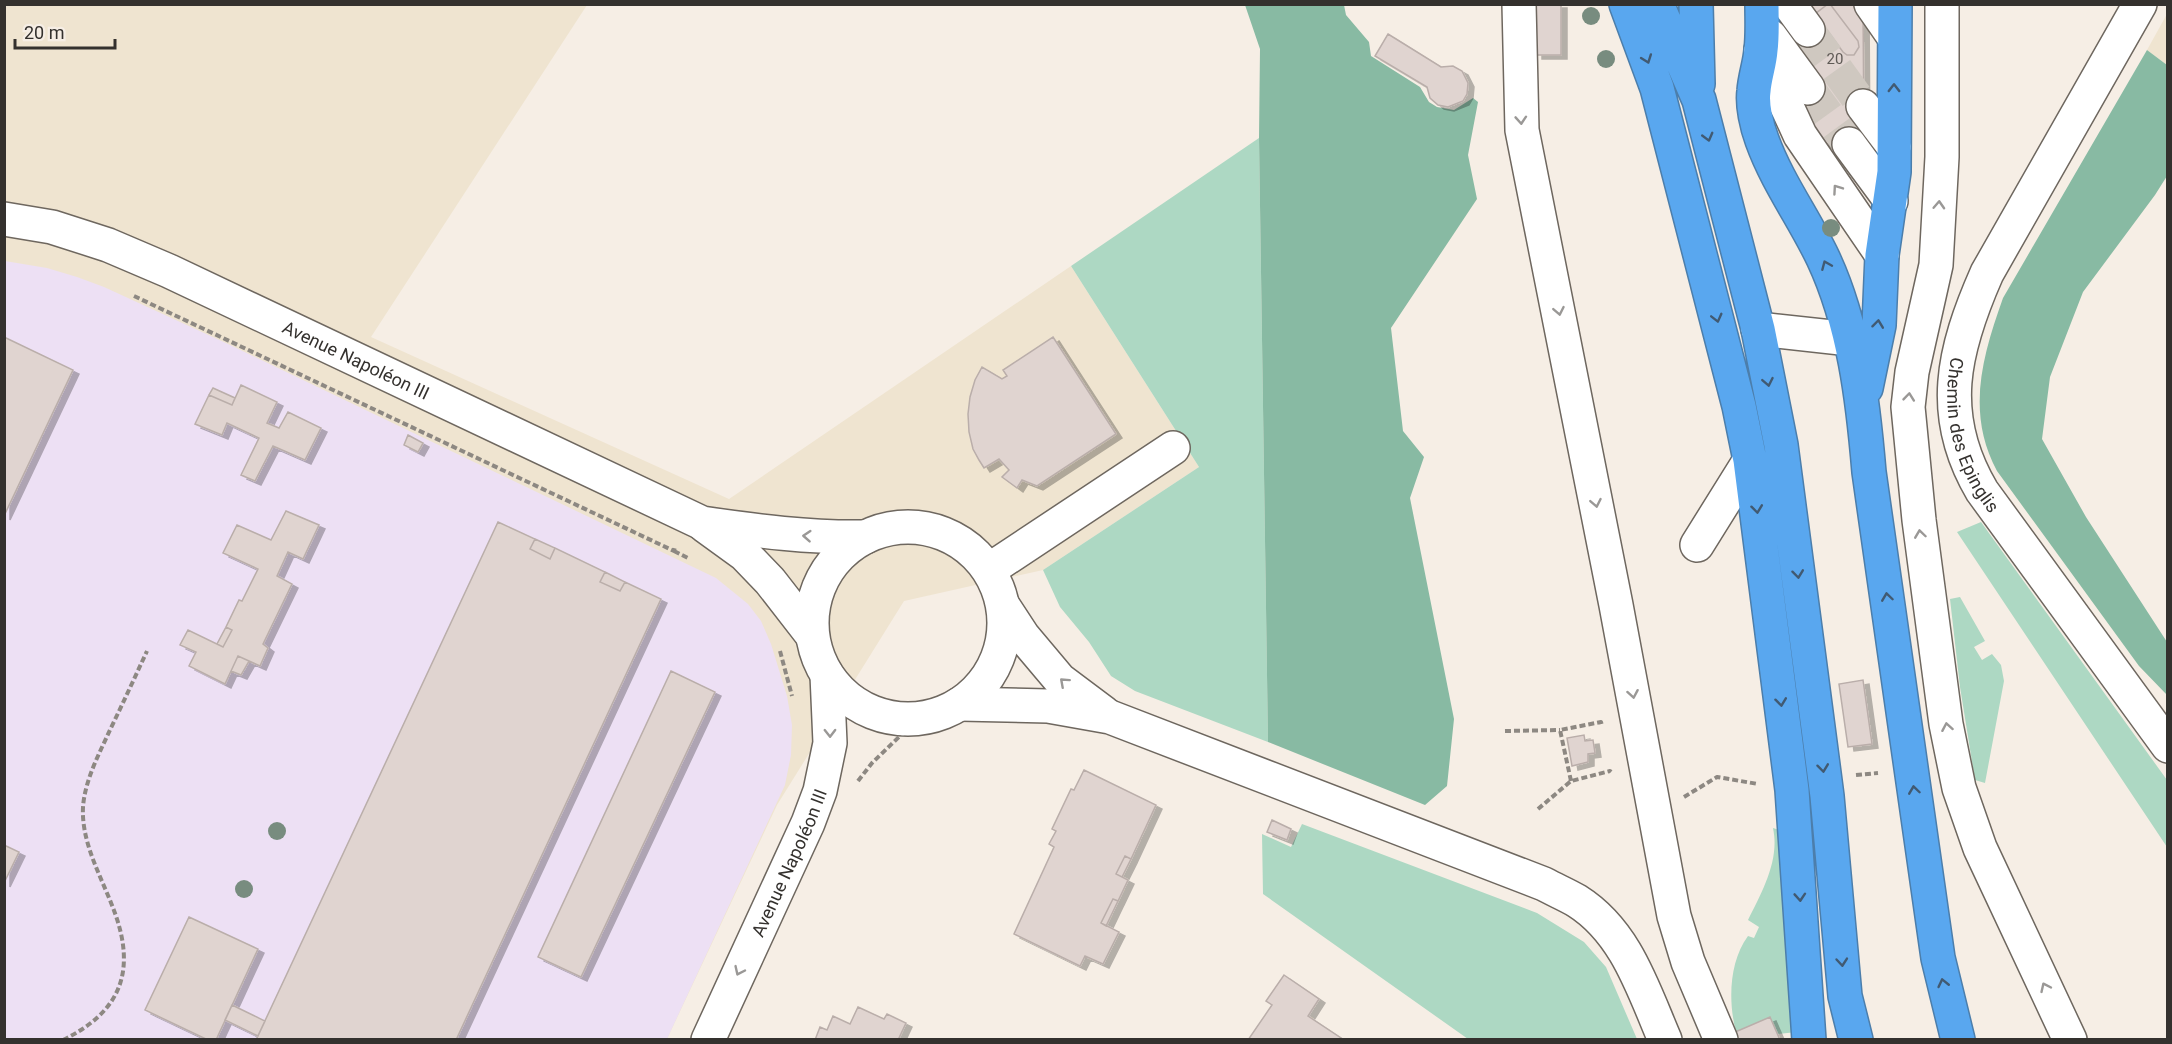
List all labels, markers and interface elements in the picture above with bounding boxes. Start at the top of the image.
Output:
scale bar [15,12,116,50]
text: 20 m [24,22,64,43]
house number: 20 [1827,50,1843,68]
one-way arrow [1640,53,1652,64]
one-way arrow [1888,84,1900,93]
one-way arrow [1515,116,1528,125]
one-way arrow [1701,132,1714,142]
one-way arrow [1833,185,1844,196]
one-way arrow [1932,200,1945,209]
one-way arrow [1821,260,1833,271]
one-way arrow [1552,306,1565,316]
one-way arrow [1709,313,1722,323]
street label: Avenue Napoléon III [280,316,433,403]
one-way arrow [1872,319,1884,329]
street label: Chemin des Epinglis [1944,356,2004,516]
one-way arrow [1761,376,1774,386]
one-way arrow [1902,392,1915,401]
one-way arrow [1589,497,1602,507]
one-way arrow [1750,504,1762,514]
one-way arrow [1915,529,1927,539]
one-way arrow [802,530,811,543]
one-way arrow [1791,570,1803,579]
one-way arrow [1882,593,1894,602]
one-way arrow [1060,678,1071,689]
one-way arrow [1626,689,1639,699]
one-way arrow [1774,698,1787,707]
one-way arrow [1941,723,1953,732]
one-way arrow [824,728,836,737]
one-way arrow [1816,763,1829,772]
street label: Avenue Napoléon III [747,786,830,940]
one-way arrow [1909,786,1921,795]
one-way arrow [1793,892,1806,901]
one-way arrow [1835,957,1848,966]
one-way arrow [735,965,747,976]
one-way arrow [1938,978,1951,988]
one-way arrow [2041,982,2053,993]

